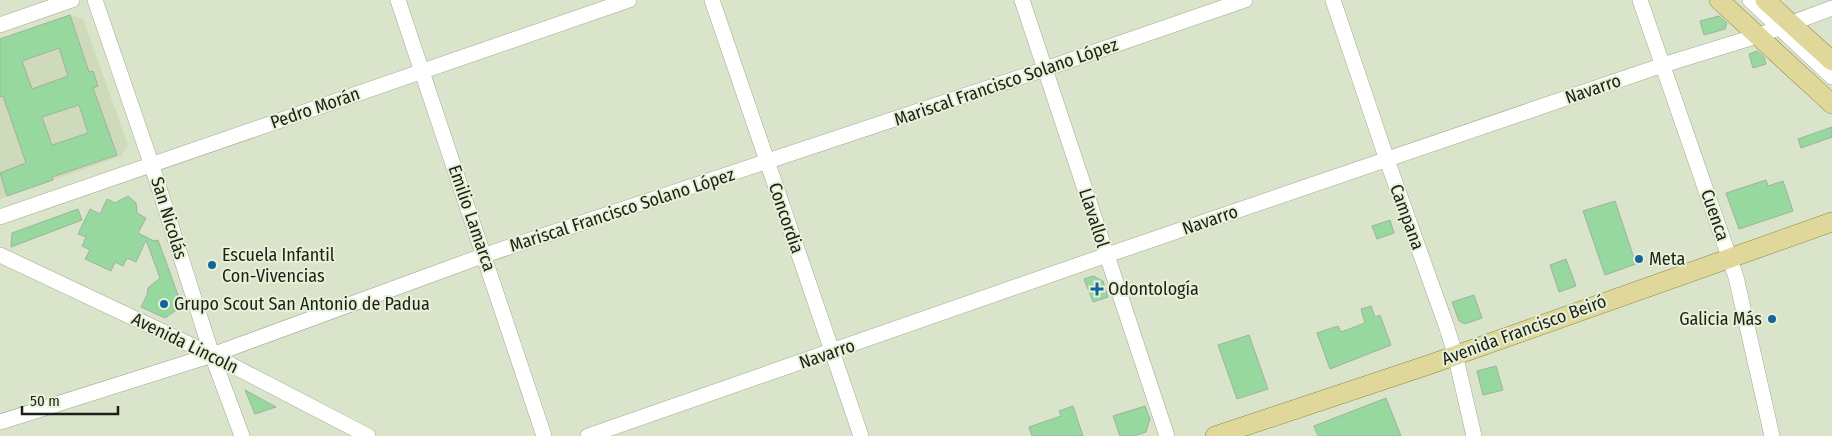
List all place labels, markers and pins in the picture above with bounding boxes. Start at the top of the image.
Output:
place label: Escuela Infantil Con-Vivencias [222,244,335,287]
place label: Meta [1649,248,1685,270]
marker: Meta [1633,253,1645,265]
marker: Escuela Infantil Con-Vivencias [206,259,218,271]
place label: Odontología [1108,278,1199,300]
marker: Odontología [1090,282,1104,296]
place label: Grupo Scout San Antonio de Padua [174,293,430,315]
marker: Grupo Scout San Antonio de Padua [158,298,170,310]
place label: Galicia Más [1679,308,1762,330]
marker: Galicia Más [1766,313,1778,325]

